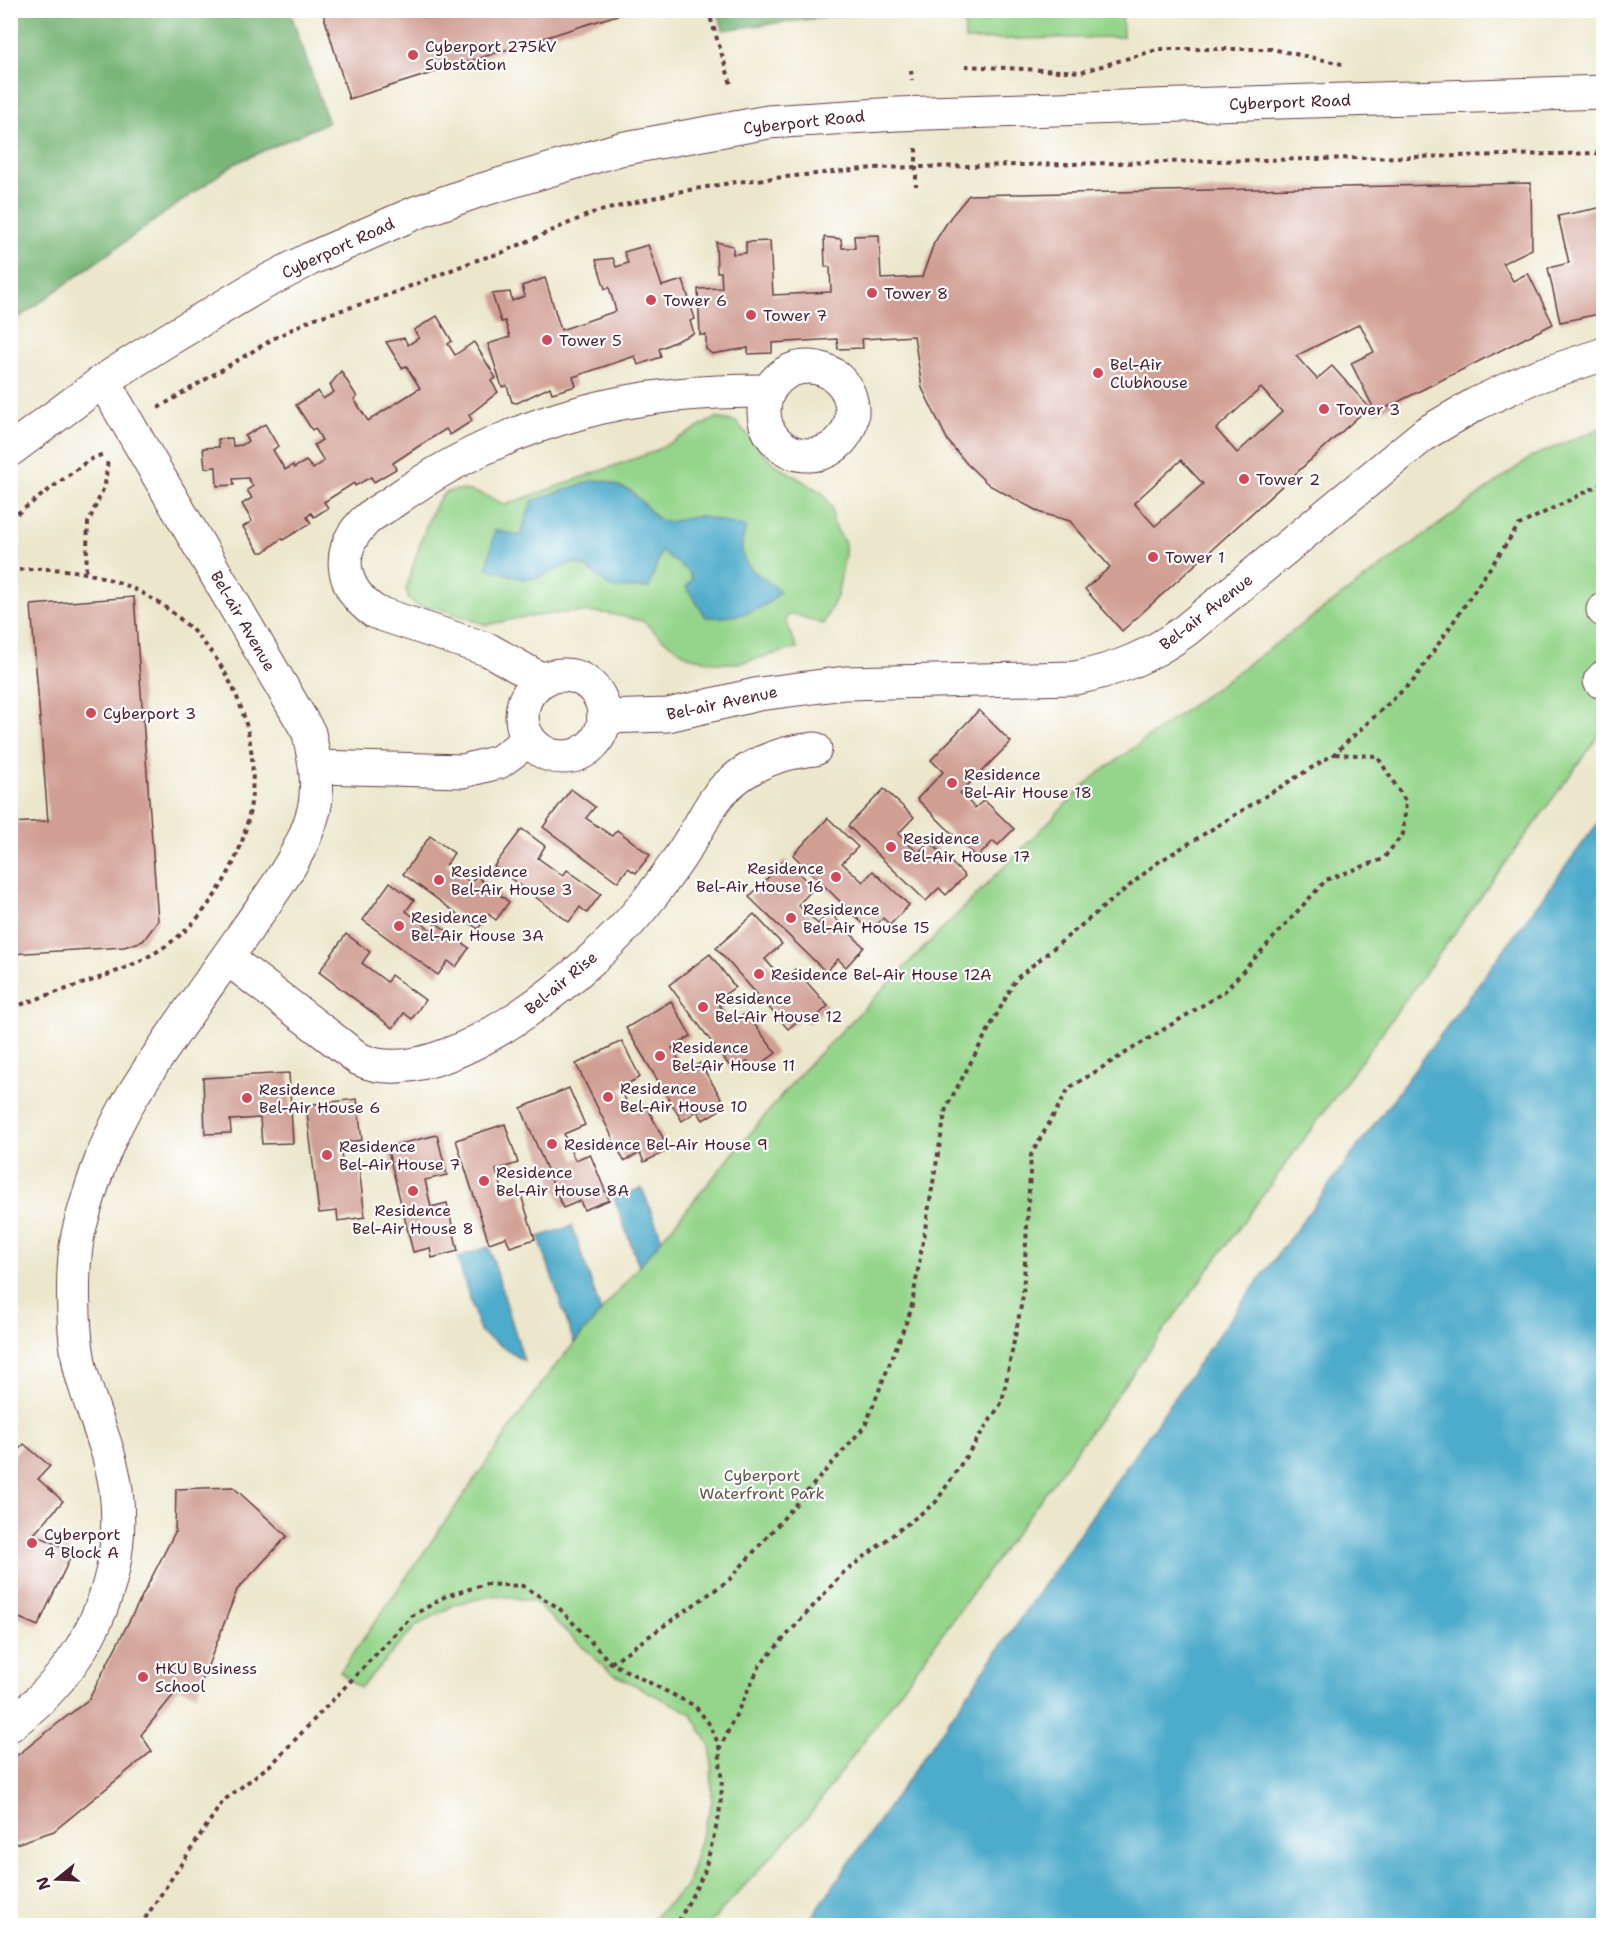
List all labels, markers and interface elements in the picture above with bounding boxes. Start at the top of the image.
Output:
place label: Cyberport 275kV Substation [425,36,557,75]
marker: Cyberport 275kV Substation [406,48,420,62]
street label: Cyberport Road [1229,89,1351,115]
street label: Cyberport Road [742,105,866,139]
street label: Cyberport Road [278,213,398,283]
place label: Tower 8 [884,283,948,304]
marker: Tower 8 [865,286,879,300]
place label: Tower 6 [663,290,727,311]
marker: Tower 6 [644,293,658,307]
place label: Tower 7 [763,305,827,326]
marker: Tower 7 [744,308,758,322]
place label: Tower 5 [559,330,622,351]
marker: Tower 5 [540,333,554,347]
place label: Bel-Air Clubhouse [1110,354,1188,393]
marker: Bel-Air Clubhouse [1091,366,1105,380]
place label: Tower 3 [1336,399,1400,420]
marker: Tower 3 [1317,402,1331,416]
place label: Tower 2 [1256,469,1320,490]
marker: Tower 2 [1237,472,1251,486]
place label: Tower 1 [1165,547,1225,568]
marker: Tower 1 [1146,550,1160,564]
street label: Bel-air Avenue [206,567,280,675]
street label: Bel-air Avenue [1155,569,1257,655]
street label: Bel-air Avenue [665,681,779,725]
place label: Cyberport 3 [103,703,196,724]
marker: Cyberport 3 [84,706,98,720]
place label: Residence Bel-Air House 18 [964,764,1092,803]
marker: Residence Bel-Air House 18 [945,776,959,790]
place label: Residence Bel-Air House 17 [903,828,1030,867]
marker: Residence Bel-Air House 17 [884,840,898,854]
place label: Residence Bel-Air House 16 [696,858,824,897]
place label: Residence Bel-Air House 3 [451,861,573,900]
marker: Residence Bel-Air House 16 [829,870,843,884]
marker: Residence Bel-Air House 3 [432,873,446,887]
place label: Residence Bel-Air House 15 [803,899,930,938]
place label: Residence Bel-Air House 3A [411,907,544,946]
marker: Residence Bel-Air House 15 [784,911,798,925]
marker: Residence Bel-Air House 3A [392,919,406,933]
street label: Bel-air Rise [520,947,602,1019]
place label: Residence Bel-Air House 12A [771,964,992,985]
marker: Residence Bel-Air House 12A [752,967,766,981]
place label: Residence Bel-Air House 12 [715,988,842,1027]
marker: Residence Bel-Air House 12 [696,1000,710,1014]
place label: Residence Bel-Air House 11 [672,1037,795,1076]
marker: Residence Bel-Air House 11 [653,1049,667,1063]
place label: Residence Bel-Air House 10 [620,1078,748,1117]
place label: Residence Bel-Air House 6 [259,1079,381,1118]
marker: Residence Bel-Air House 10 [601,1090,615,1104]
marker: Residence Bel-Air House 6 [240,1091,254,1105]
place label: Residence Bel-Air House 9 [564,1134,768,1155]
place label: Residence Bel-Air House 7 [339,1136,461,1175]
marker: Residence Bel-Air House 9 [545,1137,559,1151]
marker: Residence Bel-Air House 7 [320,1148,334,1162]
place label: Residence Bel-Air House 8A [496,1162,629,1201]
marker: Residence Bel-Air House 8A [477,1174,491,1188]
marker: Residence Bel-Air House 8 [406,1184,420,1198]
place label: Residence Bel-Air House 8 [352,1200,474,1239]
park label: Cyberport Waterfront Park [699,1465,825,1504]
place label: Cyberport 4 Block A [44,1524,120,1563]
marker: Cyberport 4 Block A [25,1536,39,1550]
place label: HKU Business School [155,1658,257,1697]
marker: HKU Business School [136,1670,150,1684]
north arrow [27,1849,87,1909]
text: N [31,1874,55,1893]

